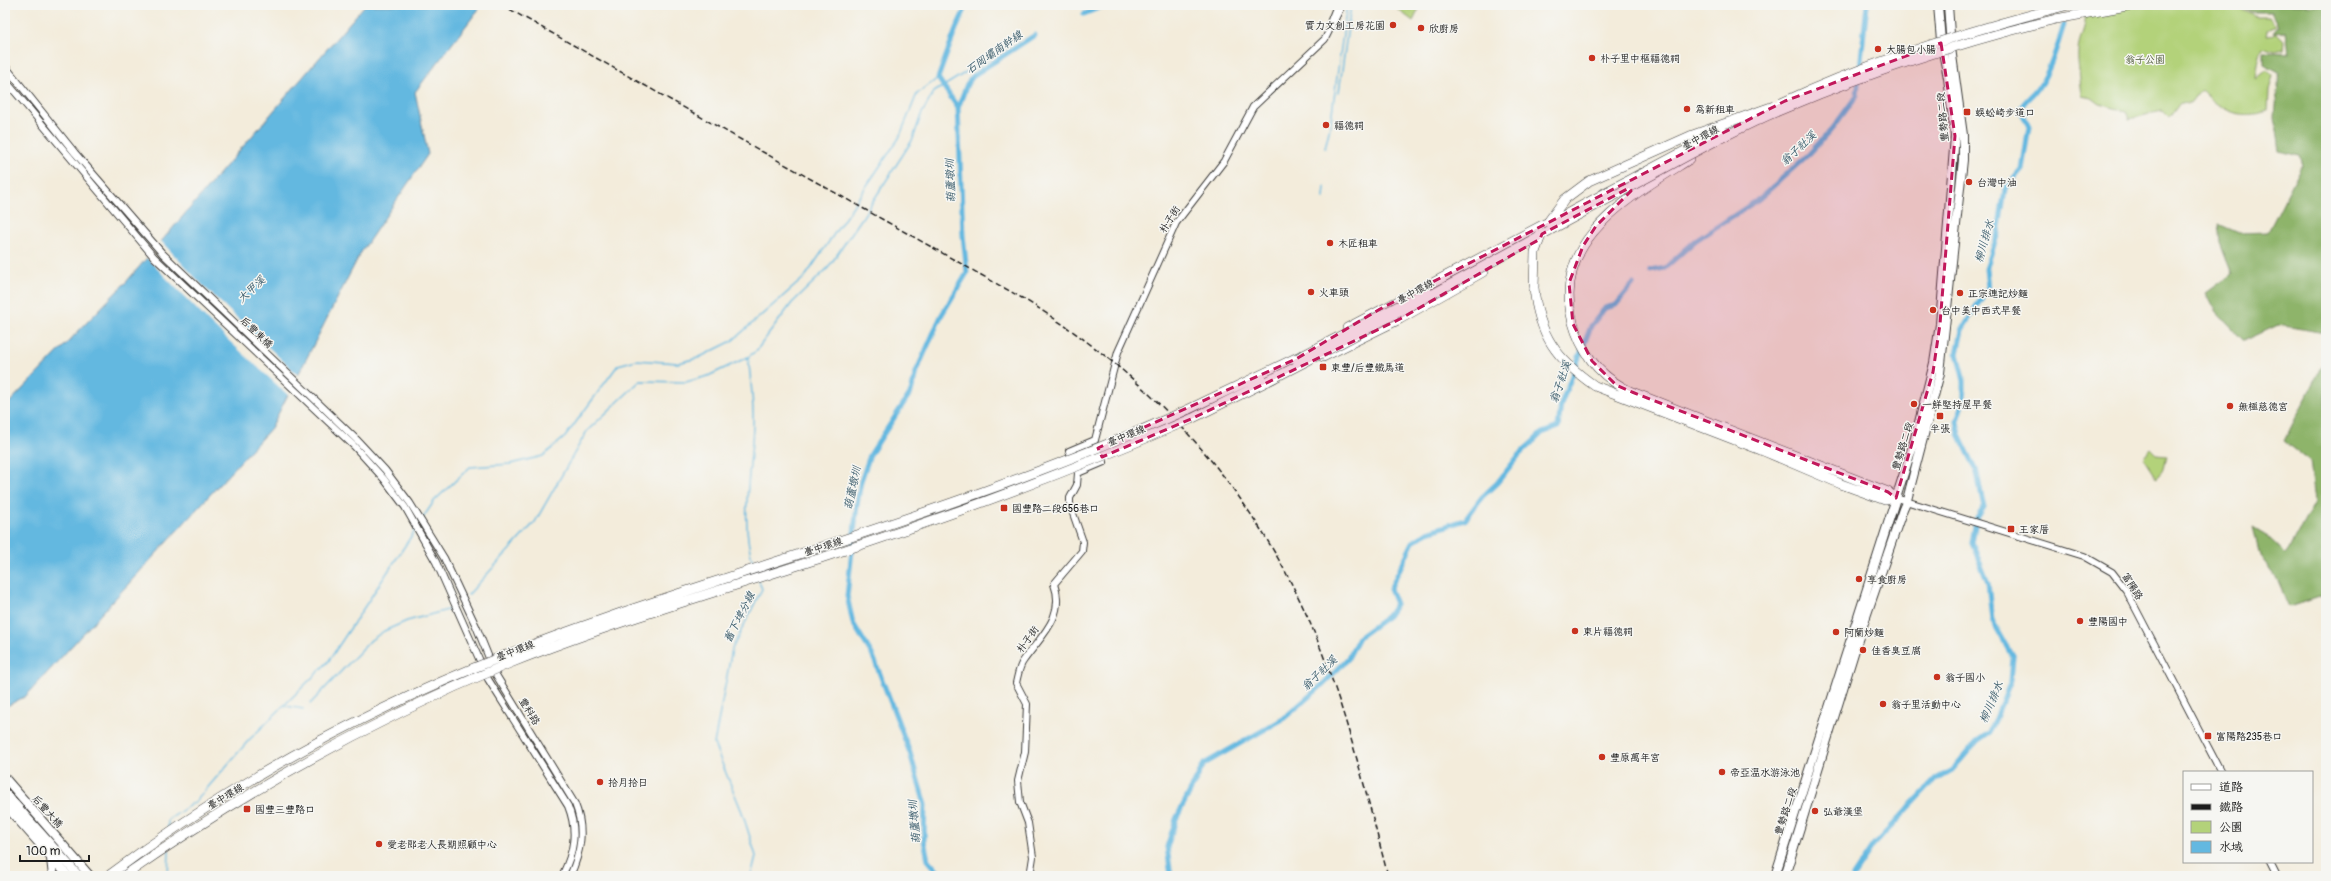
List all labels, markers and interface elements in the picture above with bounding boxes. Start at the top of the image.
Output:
place label: 實力文創工房花園 [1305,20,1385,32]
marker: 實力文創工房花園 [1388,20,1398,30]
marker: 欣廚房 [1416,23,1426,33]
place label: 欣廚房 [1429,23,1459,35]
water label: 石岡壩南幹線 [964,28,1026,77]
marker: 大腸包小腸 [1873,44,1883,54]
place label: 大腸包小腸 [1886,44,1936,56]
marker: 朴子里中樞福德祠 [1587,53,1597,63]
place label: 朴子里中樞福德祠 [1600,53,1680,65]
park label: 翁子公園 [2125,54,2165,66]
street label: 豐勢路二段 [1935,91,1951,142]
marker: 為新租車 [1682,104,1692,114]
place label: 為新租車 [1695,104,1735,116]
marker: 蜈蚣崎步道口 [1962,107,1972,117]
place label: 蜈蚣崎步道口 [1975,107,2035,119]
marker: 福德祠 [1321,120,1331,130]
place label: 福德祠 [1334,120,1364,132]
street label: 臺中環線 [1680,123,1721,153]
water label: 翁子社溪 [1778,128,1820,168]
water label: 葫蘆墩圳 [943,158,958,203]
marker: 台灣中油 [1964,177,1974,187]
place label: 台灣中油 [1977,177,2017,189]
street label: 朴子街 [1157,204,1183,235]
water label: 柳川排水 [1972,217,1997,264]
marker: 木匠租車 [1325,238,1335,248]
place label: 木匠租車 [1338,238,1378,250]
water label: 大甲溪 [235,273,269,305]
street label: 臺中環線 [1395,277,1436,307]
marker: 火車頭 [1306,287,1316,297]
place label: 火車頭 [1319,287,1349,299]
marker: 正宗連記炒麵 [1955,288,1965,298]
place label: 正宗連記炒麵 [1968,288,2028,300]
marker: 台中美中西式早餐 [1928,305,1938,315]
place label: 台中美中西式早餐 [1941,305,2021,317]
street label: 后豐東橋 [238,315,275,351]
water label: 翁子社溪 [1547,358,1574,405]
marker: 東豐/后豐鐵馬道 [1318,362,1328,372]
place label: 東豐/后豐鐵馬道 [1331,362,1405,374]
marker: 一鮮堅持屋早餐 [1909,399,1919,409]
place label: 一鮮堅持屋早餐 [1922,399,1992,411]
marker: 無極慈德宮 [2225,401,2235,411]
place label: 無極慈德宮 [2238,401,2288,413]
marker: 半張 [1935,411,1945,421]
street label: 豐勢路二段 [1890,421,1916,472]
street label: 臺中環線 [1106,423,1147,449]
place label: 半張 [1930,423,1950,435]
water label: 葫蘆墩圳 [842,464,864,511]
marker: 國豐路二段656巷口 [999,503,1009,513]
place label: 國豐路二段656巷口 [1012,503,1099,515]
marker: 王家厝 [2006,524,2016,534]
place label: 王家厝 [2019,524,2049,536]
street label: 臺中環線 [802,535,844,559]
street label: 富陽路 [2119,571,2145,602]
marker: 享食廚房 [1854,574,1864,584]
place label: 享食廚房 [1867,574,1907,586]
water label: 舊下埤分線 [721,589,758,645]
marker: 豐陽國中 [2075,616,2085,626]
place label: 豐陽國中 [2088,616,2128,628]
street label: 朴子街 [1014,624,1041,655]
marker: 東片福德祠 [1570,626,1580,636]
place label: 東片福德祠 [1583,626,1633,638]
marker: 阿蘭炒麵 [1831,627,1841,637]
place label: 阿蘭炒麵 [1844,627,1884,639]
street label: 臺中環線 [495,638,536,664]
marker: 佳香臭豆腐 [1858,645,1868,655]
place label: 佳香臭豆腐 [1871,645,1921,657]
water label: 翁子社溪 [1299,653,1340,693]
marker: 翁子國小 [1932,672,1942,682]
place label: 翁子國小 [1945,672,1985,684]
water label: 柳川排水 [1977,678,2006,725]
street label: 豐科路 [516,696,542,727]
marker: 翁子里活動中心 [1878,699,1888,709]
place label: 翁子里活動中心 [1891,699,1961,711]
marker: 富陽路235巷口 [2203,731,2213,741]
place label: 富陽路235巷口 [2216,731,2282,743]
marker: 豐原萬年宮 [1597,752,1607,762]
place label: 豐原萬年宮 [1610,752,1660,764]
marker: 帝亞溫水游泳池 [1717,767,1727,777]
place label: 帝亞溫水游泳池 [1730,767,1800,779]
legend [2183,771,2313,863]
marker: 拾月拾日 [595,777,605,787]
place label: 拾月拾日 [608,777,648,789]
text: 道路 [2219,780,2243,795]
street label: 臺中環線 [205,781,246,812]
street label: 豐勢路二段 [1773,786,1799,837]
street label: 后豐大橋 [29,793,65,831]
water label: 葫蘆墩圳 [906,798,923,844]
text: 鐵路 [2219,800,2243,815]
marker: 國豐三豐路口 [242,804,252,814]
place label: 國豐三豐路口 [255,804,315,816]
marker: 弘爺漢堡 [1810,806,1820,816]
place label: 弘爺漢堡 [1823,806,1863,818]
text: 公園 [2219,820,2243,835]
scale bar [20,837,89,863]
marker: 愛老郎老人長期照顧中心 [374,839,384,849]
place label: 愛老郎老人長期照顧中心 [387,839,497,851]
text: 水域 [2219,840,2243,855]
text: 100 m [26,844,61,859]

